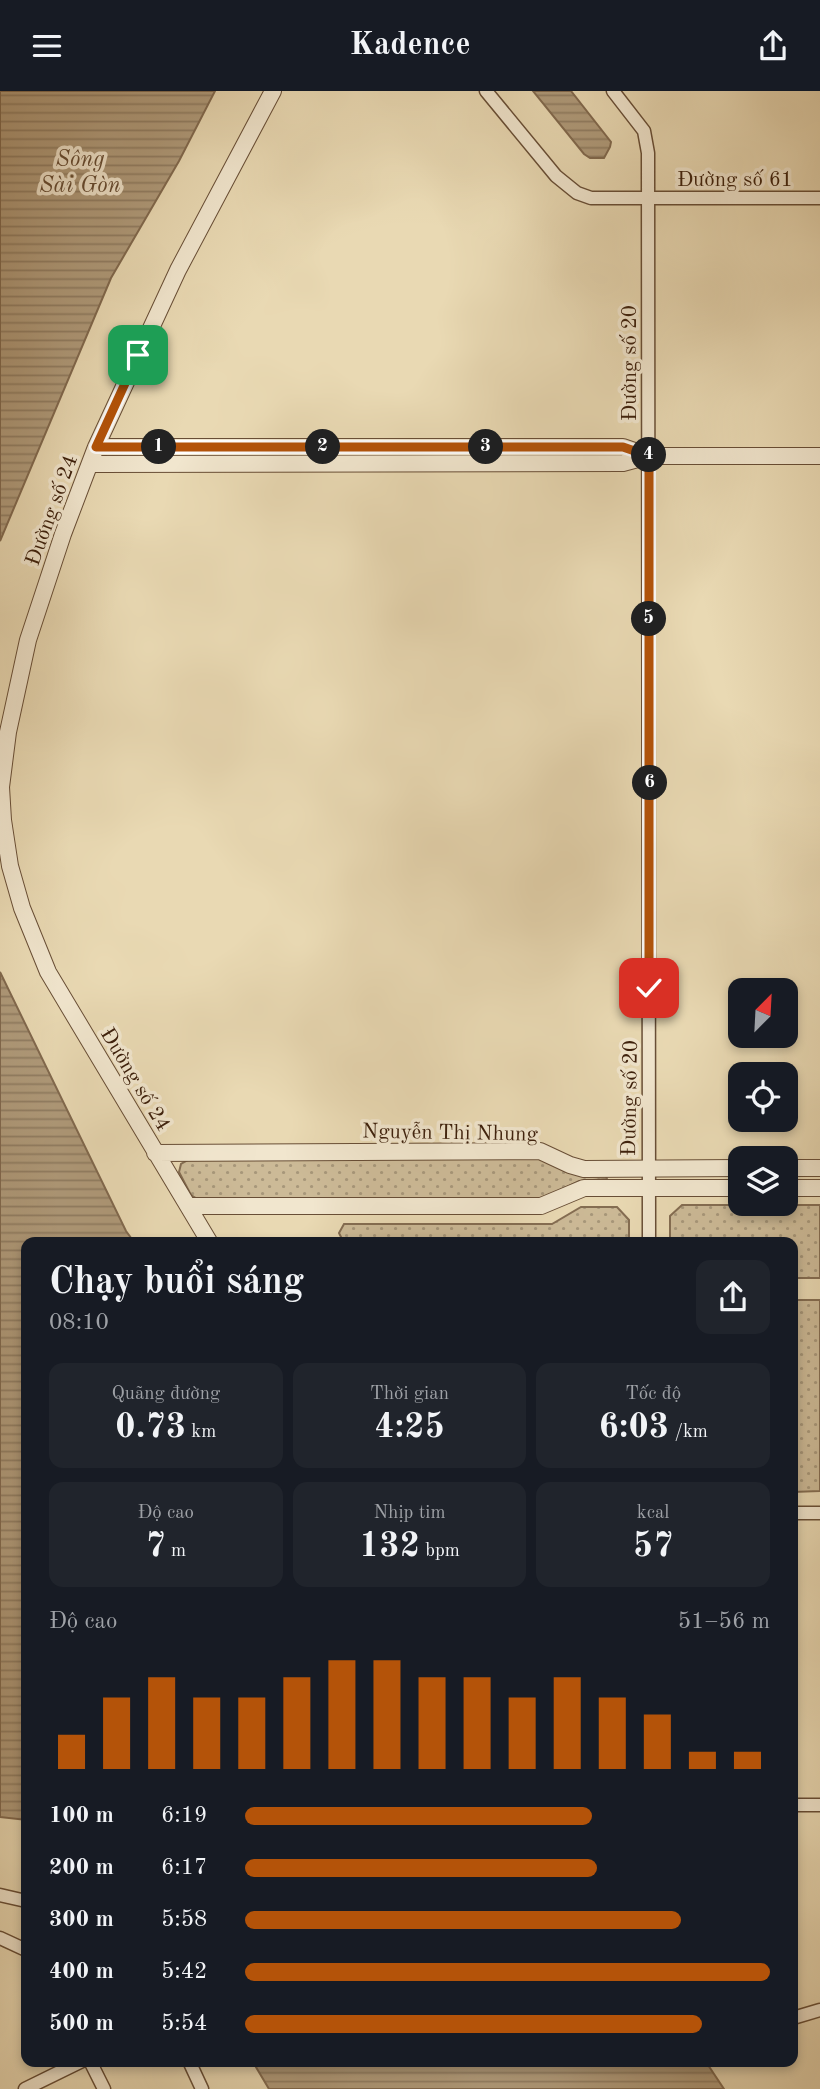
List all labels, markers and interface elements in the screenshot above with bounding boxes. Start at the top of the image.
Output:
icon: menu [28,27,66,65]
icon: share [754,27,792,65]
text: Kadence [349,30,471,62]
water label: Sông Sài Gòn [39,148,121,197]
street label: Đường số 61 [677,169,793,191]
street label: Đường số 20 [619,305,641,421]
pin [108,325,168,385]
icon: arrive [119,336,157,374]
pin: 1 [142,429,176,465]
pin: 2 [306,429,340,465]
pin: 3 [468,429,504,465]
text: 1 [153,437,164,456]
text: 2 [317,437,328,456]
text: 3 [480,437,491,456]
pin: 4 [632,437,666,473]
text: 4 [643,445,654,464]
street label: Đường số 24 [22,452,82,569]
pin: 5 [632,601,666,637]
text: 5 [643,609,654,628]
pin: 6 [632,765,668,801]
text: 6 [644,773,655,792]
pin [619,958,679,1018]
icon: check [630,969,668,1007]
north arrow [728,978,798,1048]
map controls [728,978,798,1216]
street label: Đường số 24 [96,1024,174,1135]
street label: Đường số 20 [618,1040,642,1156]
button: locate [728,1062,798,1132]
street label: Nguyễn Thị Nhung [362,1119,539,1146]
button: layers [728,1146,798,1216]
button: share [696,1260,770,1334]
text: Chạy buổi sáng [49,1264,304,1302]
text: 08:10 [49,1311,109,1334]
text: Quãng đường [111,1385,220,1404]
text: Thời gian [370,1385,449,1404]
text: Tốc độ [625,1385,681,1404]
text: 0.73 [115,1410,186,1445]
text: 4:25 [374,1410,445,1445]
text: 6:03 [598,1410,669,1445]
text: km [186,1423,216,1442]
text: /km [669,1423,708,1442]
text: Độ cao [138,1504,194,1523]
text: Nhịp tim [373,1504,446,1523]
text: kcal [637,1504,670,1523]
text: 7 [145,1529,166,1564]
text: 132 [359,1529,420,1564]
text: 57 [633,1529,673,1564]
text: m [166,1542,186,1561]
text: bpm [420,1542,460,1561]
text: Độ cao [49,1610,117,1633]
text: 51–56 m [678,1610,770,1633]
text: 100 m [49,1804,114,1827]
text: 6:19 [161,1804,207,1827]
text: 200 m [49,1856,114,1879]
text: 6:17 [161,1856,207,1879]
text: 300 m [49,1908,114,1931]
text: 5:58 [161,1908,207,1931]
text: 400 m [49,1960,114,1983]
text: 5:42 [161,1960,207,1983]
text: 500 m [49,2012,114,2035]
text: 5:54 [161,2012,207,2035]

